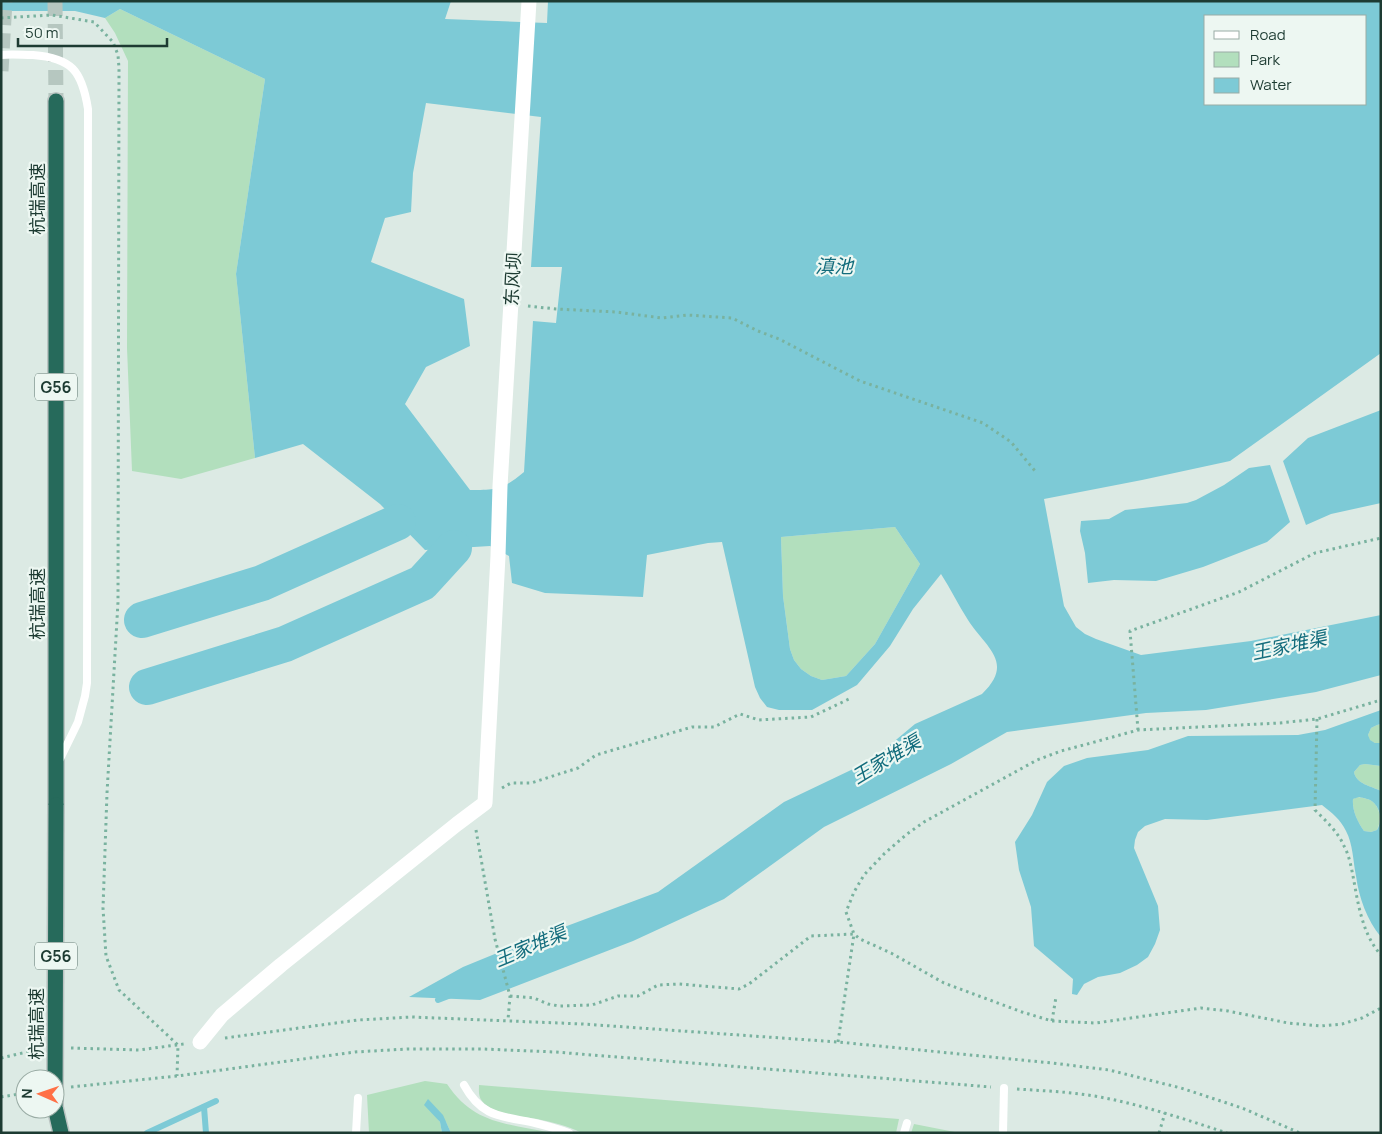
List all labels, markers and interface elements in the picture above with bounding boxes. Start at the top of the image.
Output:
scale bar [18,15,166,47]
legend [1204,15,1367,105]
text: 50 m [25,22,59,43]
text: Road [1250,24,1286,45]
text: Park [1250,49,1280,70]
text: Water [1250,74,1292,95]
street label: 杭瑞高速 [25,163,49,235]
street label: 东风坝 [499,251,525,307]
water label: 滇池 [815,253,855,279]
road number: G56 [35,374,77,401]
street label: 杭瑞高速 [25,568,49,640]
water label: 王家堆渠 [1249,624,1332,666]
water label: 王家堆渠 [847,727,928,790]
water label: 王家堆渠 [490,918,573,973]
road number: G56 [35,942,77,969]
street label: 杭瑞高速 [24,988,48,1060]
north arrow [15,1069,65,1119]
text: N [17,1088,36,1099]

